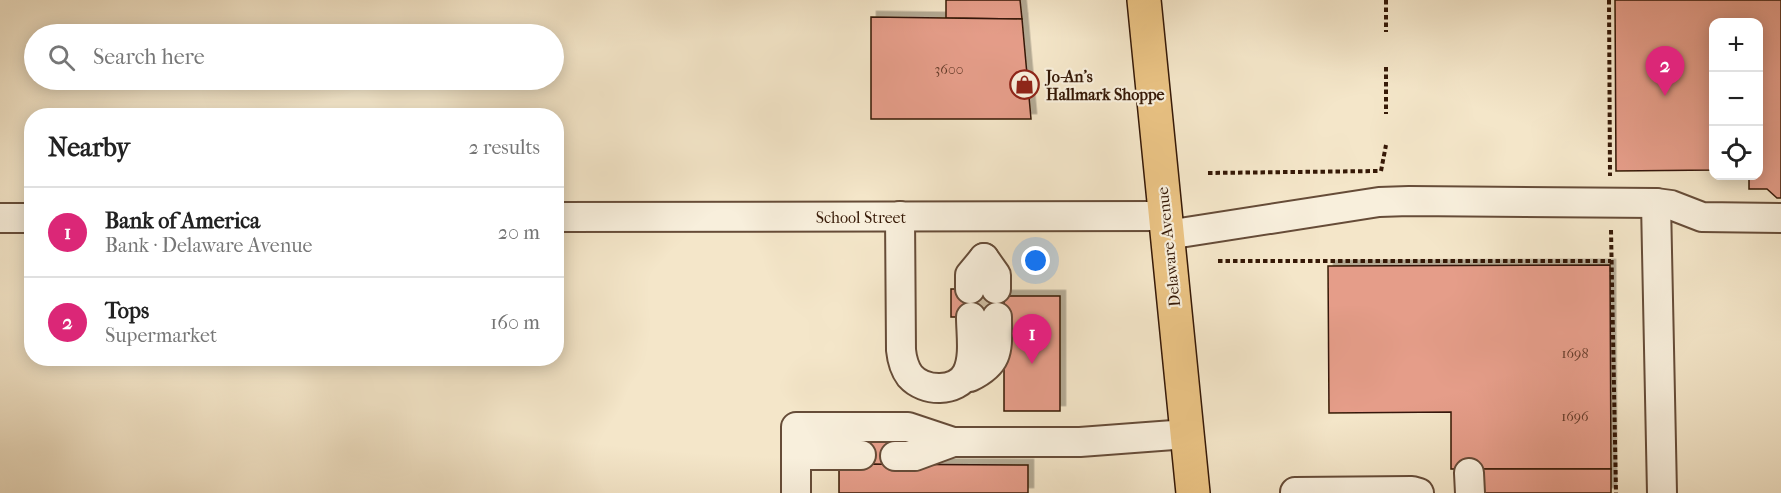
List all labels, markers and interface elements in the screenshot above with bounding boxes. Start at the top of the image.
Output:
map controls [1709,18,1763,180]
button: + [1709,18,1763,72]
search box [24,24,564,90]
icon: search [45,41,78,74]
text: Search here [93,44,205,70]
pin: 2 [1646,46,1684,96]
house number: 3600 [935,61,963,78]
place label: Jo-An's Hallmark Shoppe [1044,67,1165,105]
shop icon: Jo-An's Hallmark Shoppe [1009,69,1041,101]
button: − [1709,72,1763,126]
button: locate [1709,126,1763,180]
text: Nearby [48,132,130,163]
text: 2 results [469,136,540,159]
street label: Delaware Avenue [1153,186,1184,308]
text: Bank of America [105,208,260,234]
street label: School Street [816,208,906,227]
text: 1 [64,221,71,244]
text: 20 m [498,221,540,244]
text: Bank · Delaware Avenue [105,234,312,257]
your location [1021,246,1050,275]
text: Tops [105,298,149,324]
text: 2 [62,311,73,334]
text: 160 m [490,311,540,334]
pin: 1 [1012,314,1052,364]
text: Supermarket [105,324,217,347]
house number: 1698 [1562,345,1588,362]
house number: 1696 [1561,408,1589,425]

